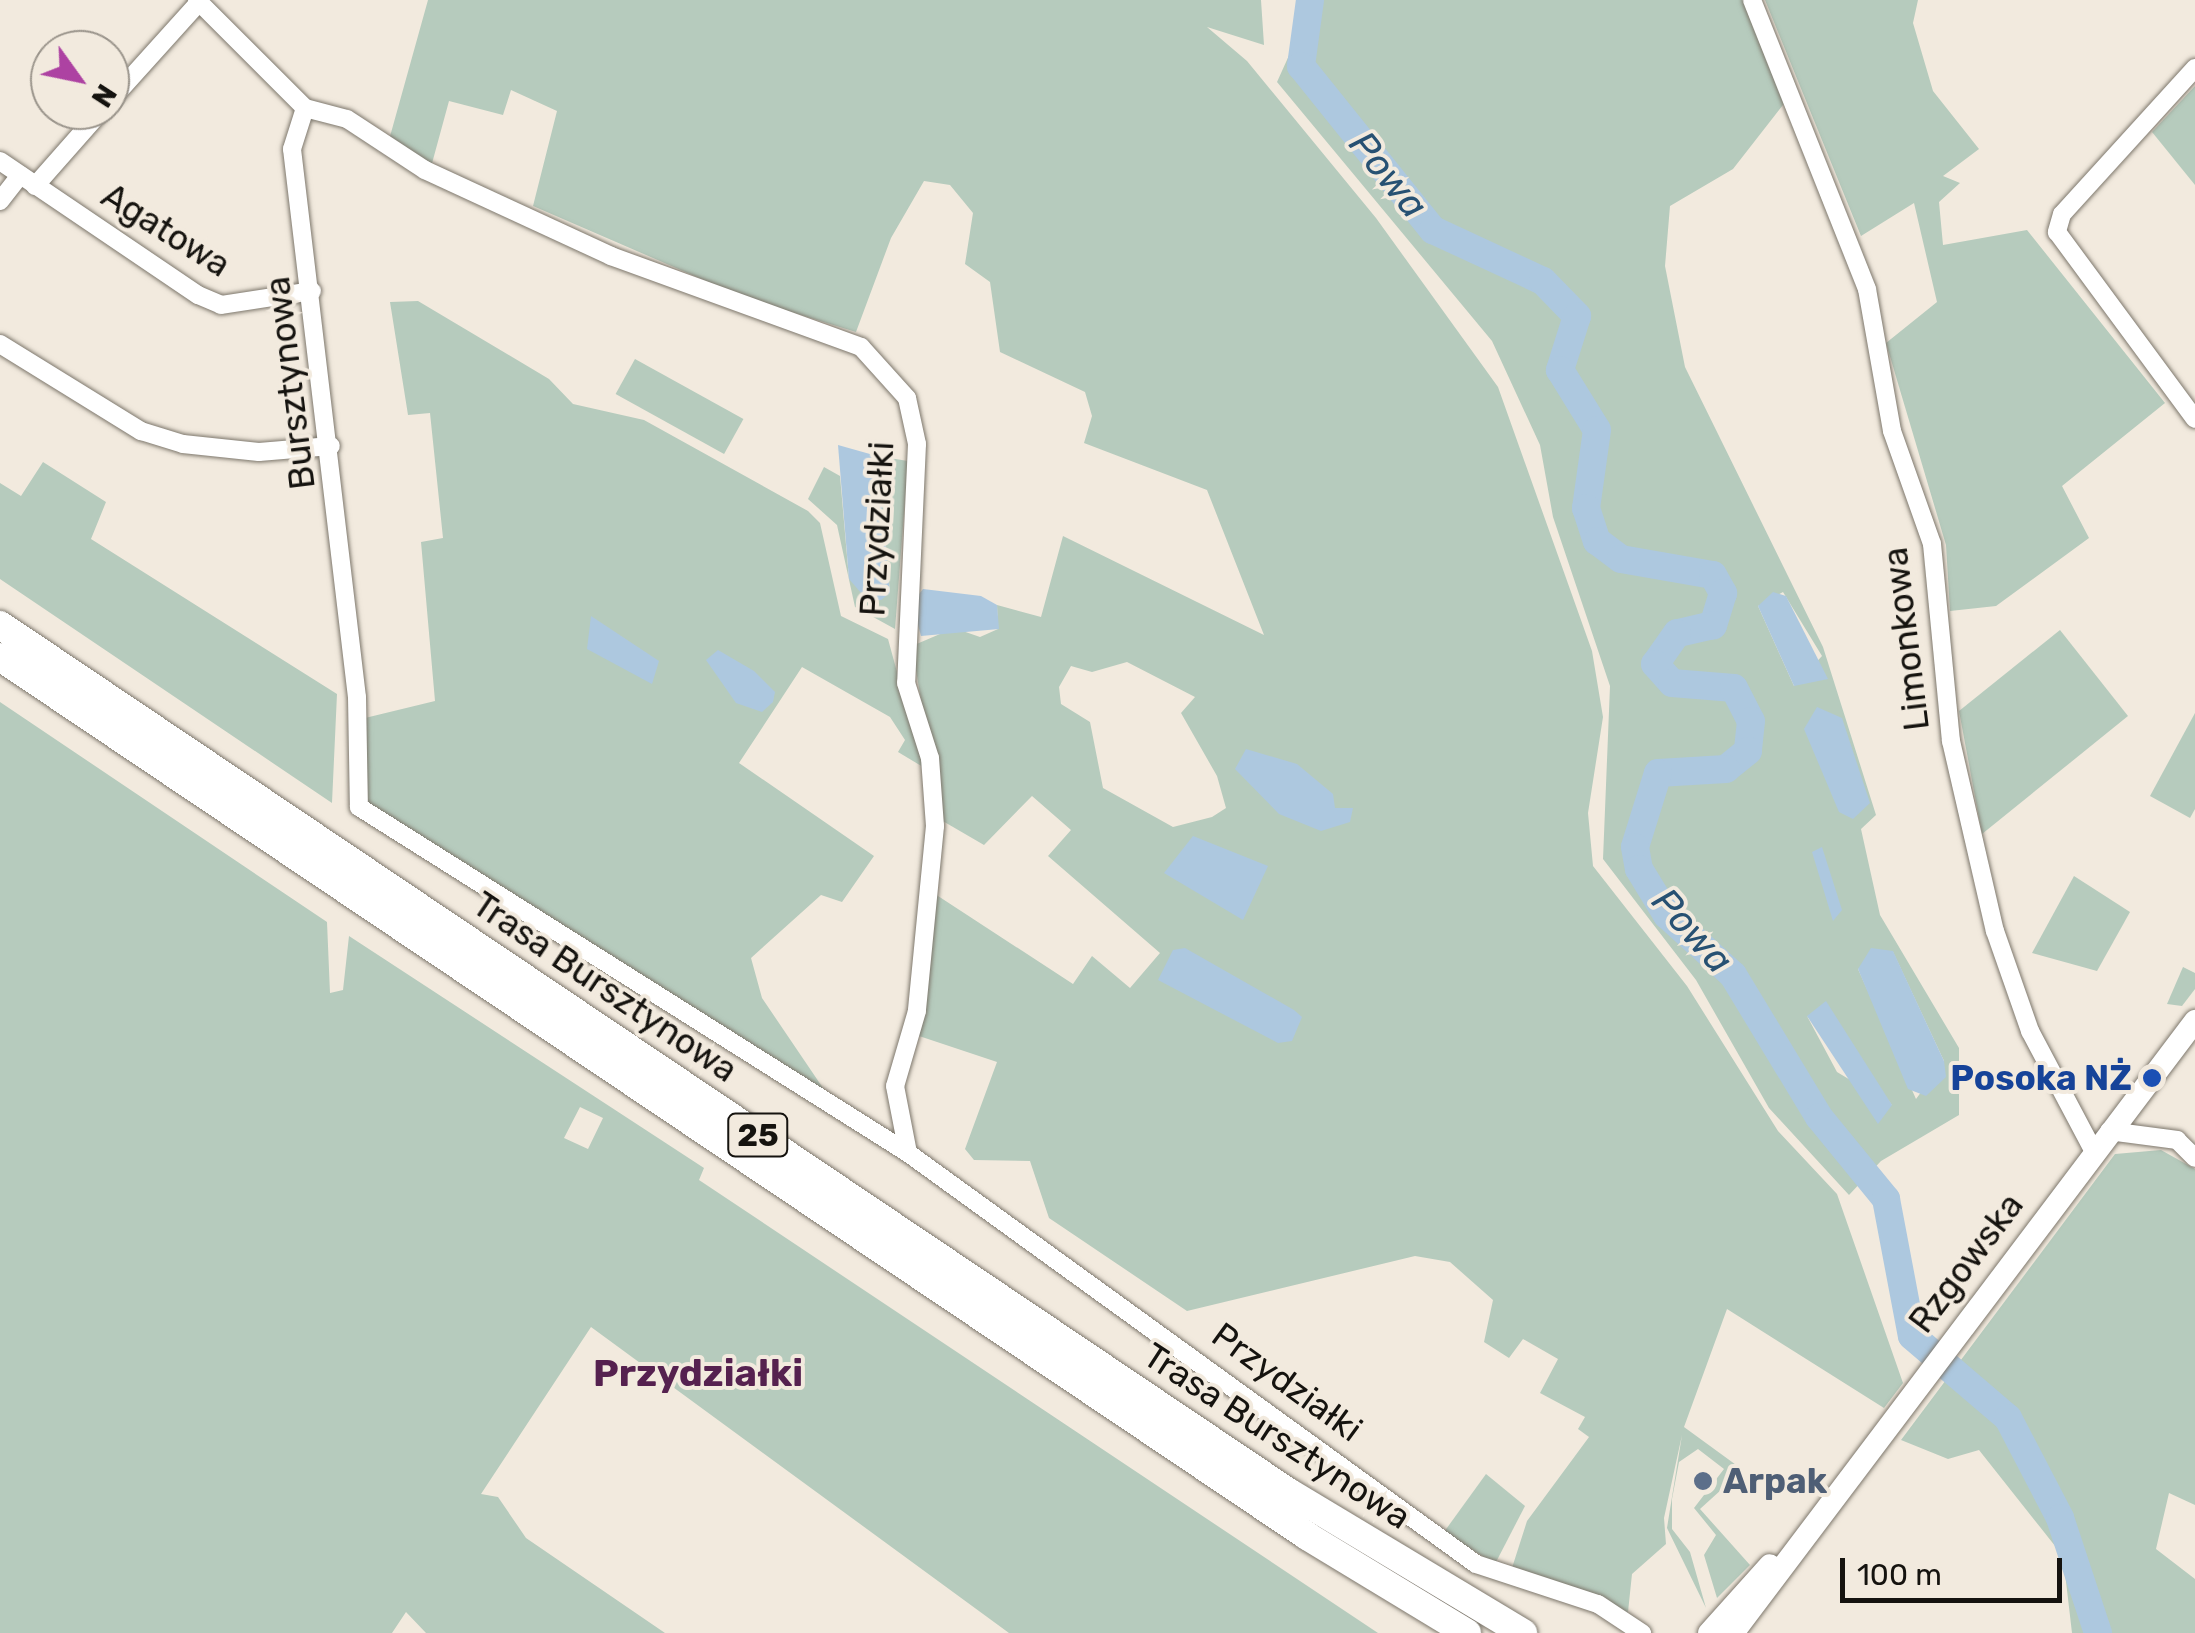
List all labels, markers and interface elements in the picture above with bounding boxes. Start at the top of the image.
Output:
north arrow [30,30,130,130]
text: N [85,78,123,113]
water label: Powa [1339,122,1437,228]
street label: Agatowa [94,174,238,286]
street label: Bursztynowa [256,274,324,492]
street label: Przydziałki [851,441,903,617]
street label: Limonkowa [1874,545,1938,733]
water label: Powa [1642,879,1742,983]
street label: Trasa Bursztynowa [465,883,745,1091]
place label: Posoka NŻ [1950,1057,2132,1099]
marker: Posoka NŻ [2141,1067,2163,1089]
road number: 25 [726,1108,790,1162]
street label: Rzgowska [1900,1185,2032,1341]
street label: Przydziałki [1204,1314,1370,1450]
street label: Trasa Bursztynowa [1136,1334,1418,1538]
district label: Przydziałki [593,1351,803,1397]
place label: Arpak [1723,1460,1827,1502]
marker: Arpak [1692,1470,1714,1492]
scale bar [1845,1538,2068,1600]
text: 100 m [1857,1557,1942,1593]

